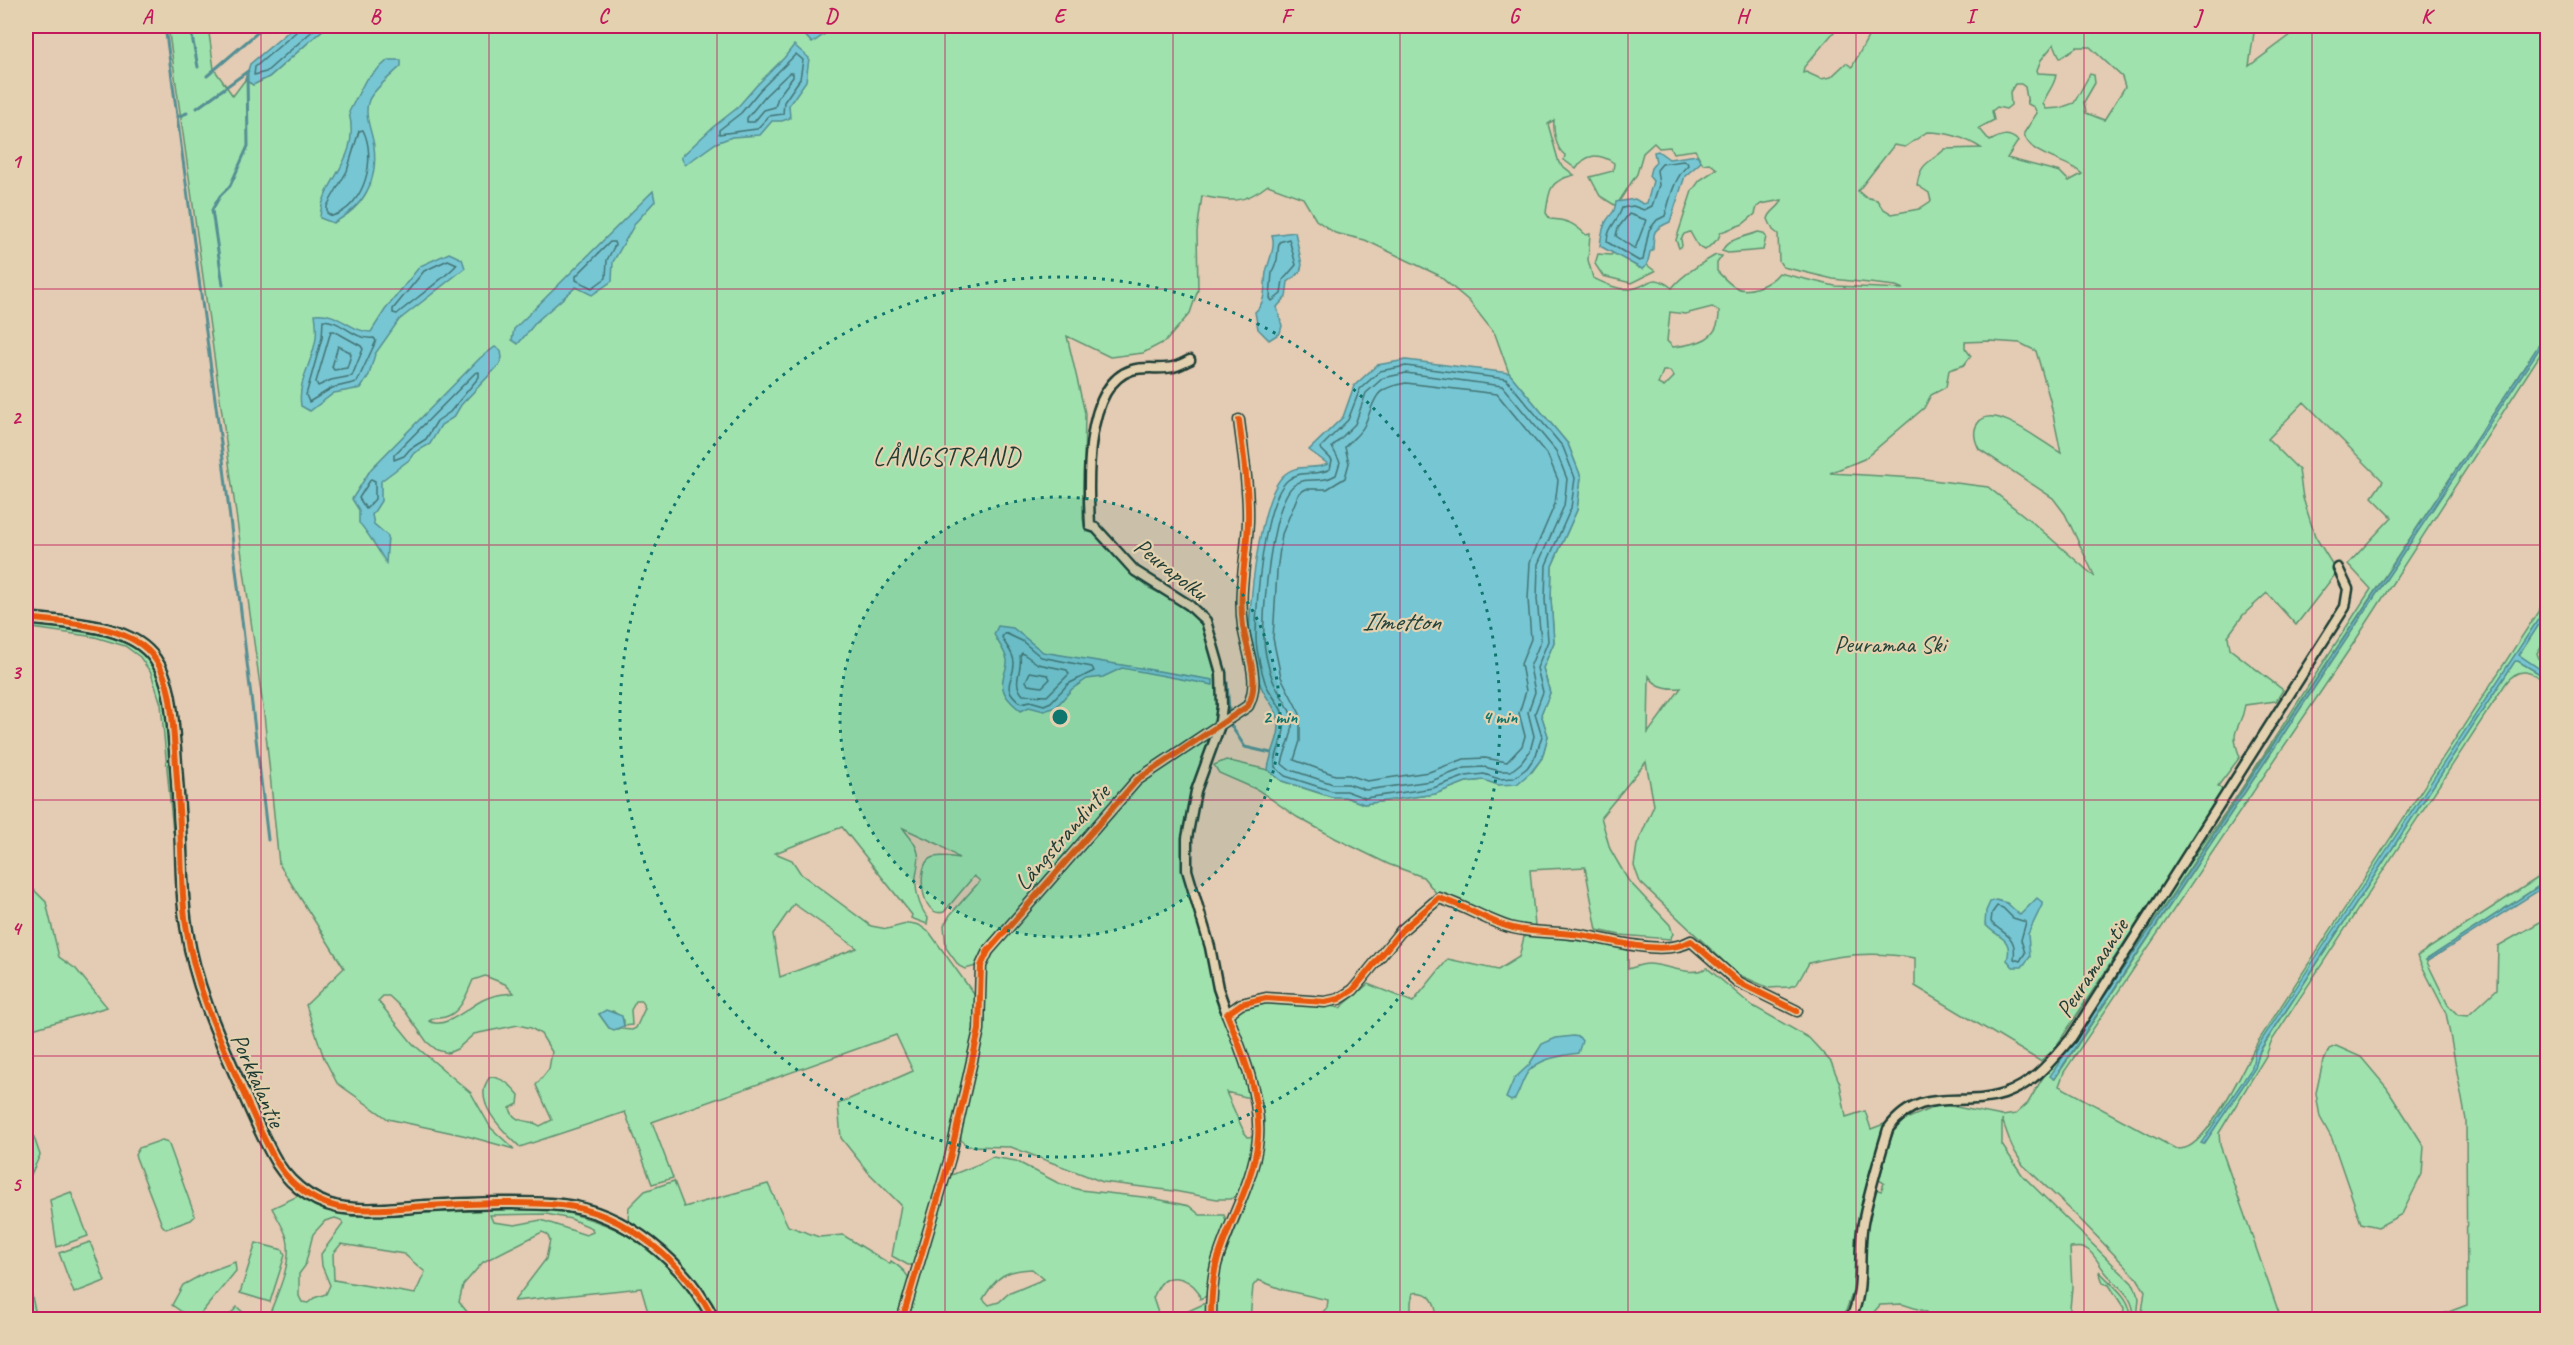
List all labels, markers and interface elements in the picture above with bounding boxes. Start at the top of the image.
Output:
text: A [142,4,154,29]
text: B [370,4,382,29]
text: C [598,4,610,29]
text: D [825,4,839,29]
text: E [1054,4,1068,29]
text: F [1281,4,1295,29]
text: G [1509,4,1522,29]
text: H [1736,4,1751,29]
text: I [1966,4,1979,29]
text: J [2193,4,2205,29]
text: K [2421,4,2435,29]
text: 1 [12,149,23,174]
text: 2 [12,405,23,430]
district label: LÅNGSTRAND [873,440,1022,473]
street label: Peurapolku [1128,531,1215,608]
water label: Ilmetton [1362,605,1442,638]
park label: Peuramaa Ski [1834,629,1949,659]
text: 3 [12,660,23,685]
text: 2 min [1263,706,1298,728]
text: 4 min [1483,706,1518,728]
centre of rings [1050,707,1070,727]
street label: Långstrandintie [1008,776,1118,896]
street label: Peuramaantie [2049,911,2136,1023]
text: 4 [12,916,24,941]
street label: Porkkalantie [224,1028,293,1134]
text: 5 [12,1172,23,1197]

